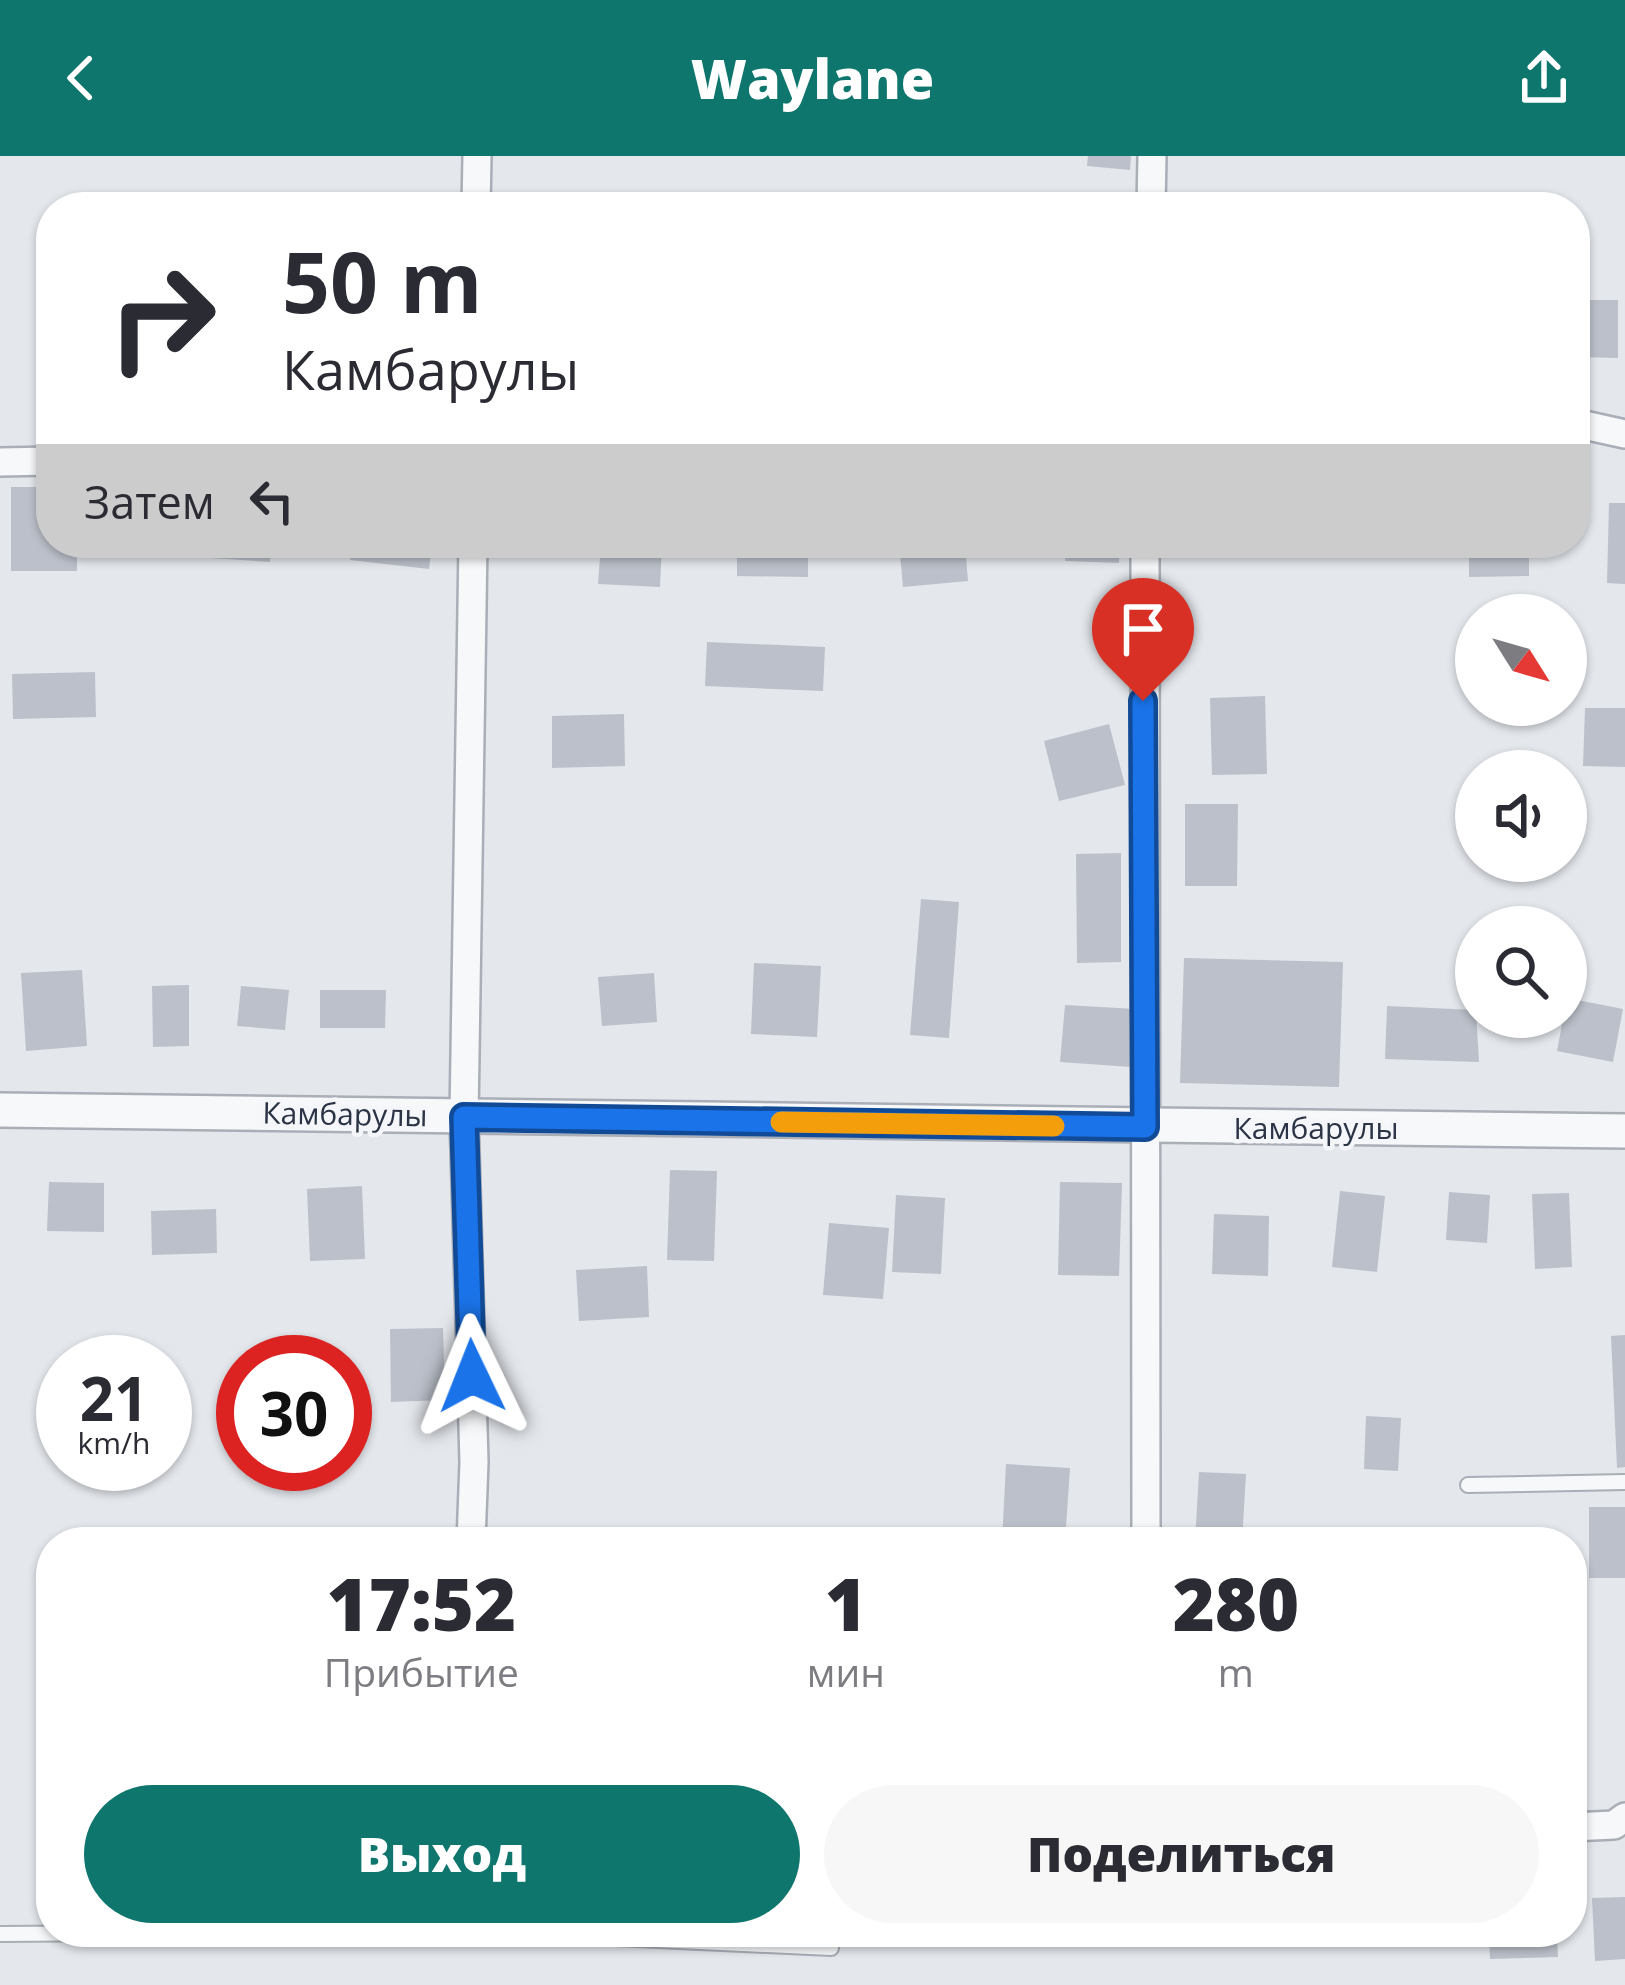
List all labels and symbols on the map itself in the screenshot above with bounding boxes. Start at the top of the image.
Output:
pin [1092,578,1194,701]
north arrow [1455,594,1587,726]
street label: Камбарулы [262,1092,428,1135]
street label: Камбарулы [1233,1107,1399,1148]
position arrow [409,1313,535,1439]
speed limit sign: 30 [216,1335,372,1491]

